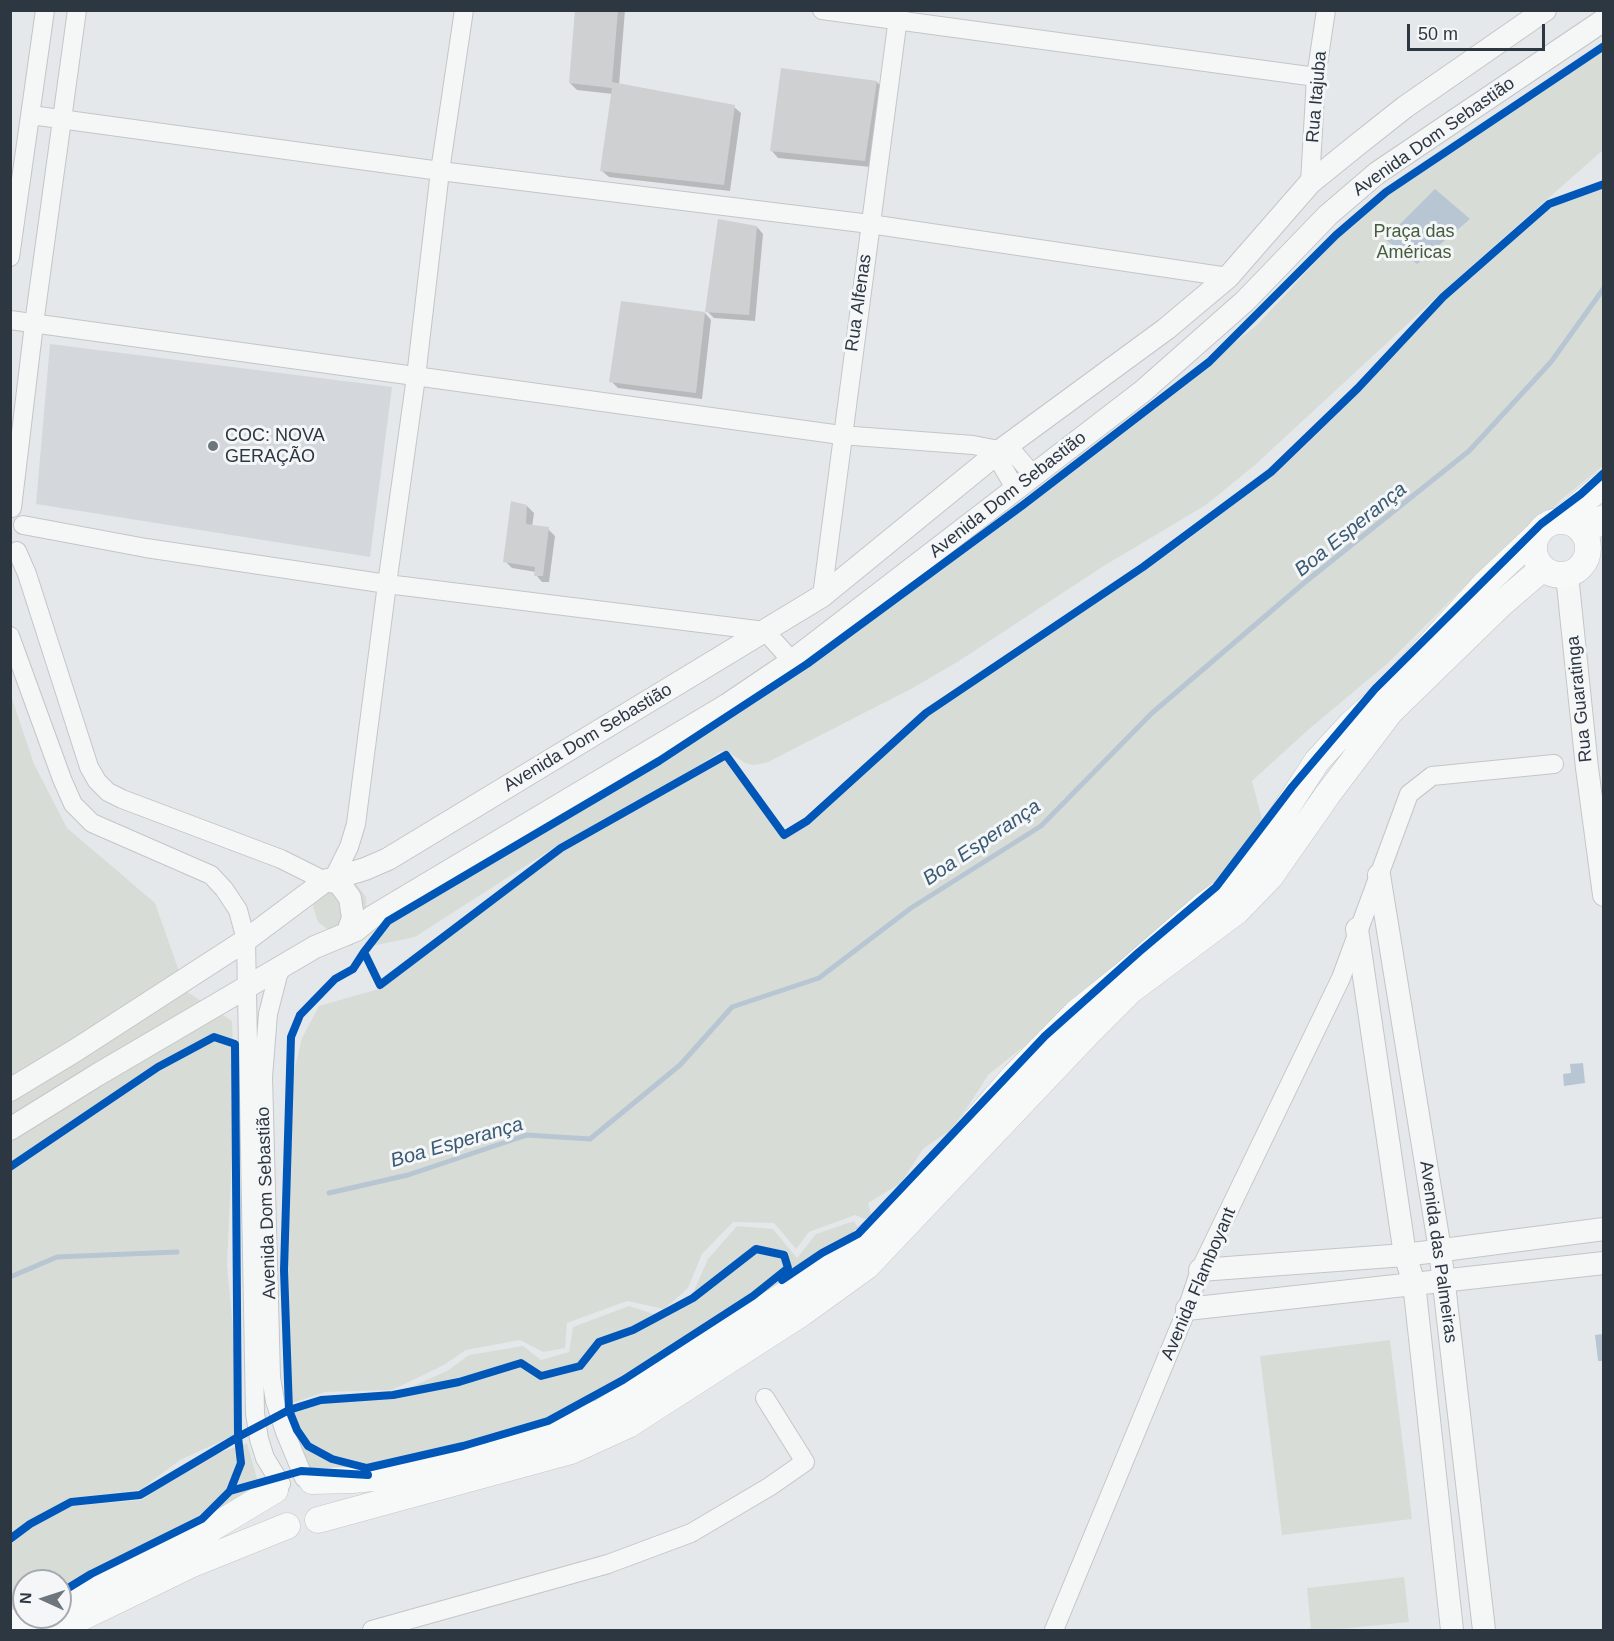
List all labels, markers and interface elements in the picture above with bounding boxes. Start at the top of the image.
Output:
scale bar [1410,12,1548,50]
text: 50 m [1418,24,1458,44]
street label: Rua Itajuba [1302,50,1332,144]
street label: Avenida Dom Sebastião [1349,73,1519,201]
park label: Praça das Américas [1373,221,1455,264]
street label: Rua Alfenas [841,253,877,353]
place label: COC: NOVA GERAÇÃO [225,425,325,468]
street label: Avenida Dom Sebastião [925,427,1091,563]
marker: COC: NOVA GERAÇÃO [206,439,220,453]
water label: Boa Esperança [1290,478,1412,582]
street label: Rua Guaratinga [1563,635,1597,763]
street label: Avenida Dom Sebastião [500,679,676,797]
water label: Boa Esperança [919,795,1045,891]
street label: Avenida Dom Sebastião [253,1106,281,1300]
water label: Boa Esperança [388,1113,526,1173]
street label: Avenida das Palmeiras [1415,1160,1461,1344]
street label: Avenida Flamboyant [1157,1204,1241,1364]
north arrow [12,1569,72,1629]
text: N [17,1592,34,1604]

